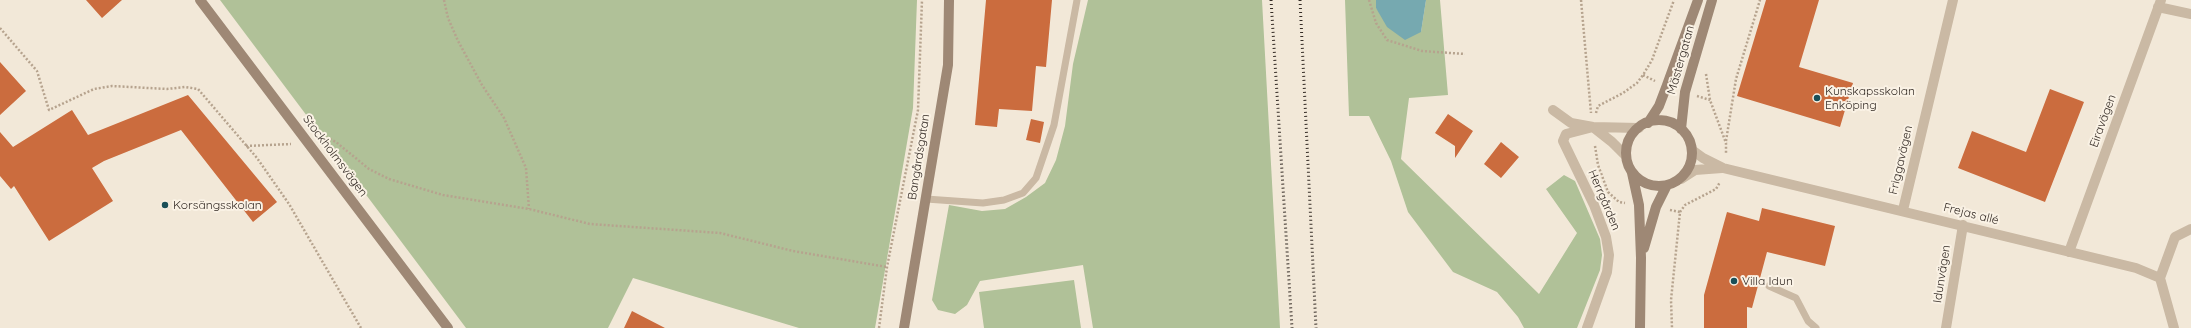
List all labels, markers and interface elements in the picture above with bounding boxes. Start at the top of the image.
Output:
street label: Mästergatan [1664,24,1698,96]
place label: Kunskapsskolan Enköping [1825,84,1915,112]
street label: Eiravägen [2087,92,2119,150]
marker: Kunskapsskolan Enköping [1812,93,1822,103]
street label: Stockholmsvägen [300,112,370,200]
street label: Bangårdsgatan [905,113,933,201]
street label: Friggavägen [1886,124,1916,196]
street label: Herrgården [1585,167,1623,233]
place label: Korsängsskolan [173,198,262,212]
marker: Korsängsskolan [160,200,170,210]
street label: Frejas allé [1942,200,2000,228]
street label: Idunvägen [1930,244,1954,304]
place label: Villa Idun [1742,274,1793,288]
marker: Villa Idun [1729,276,1739,286]

